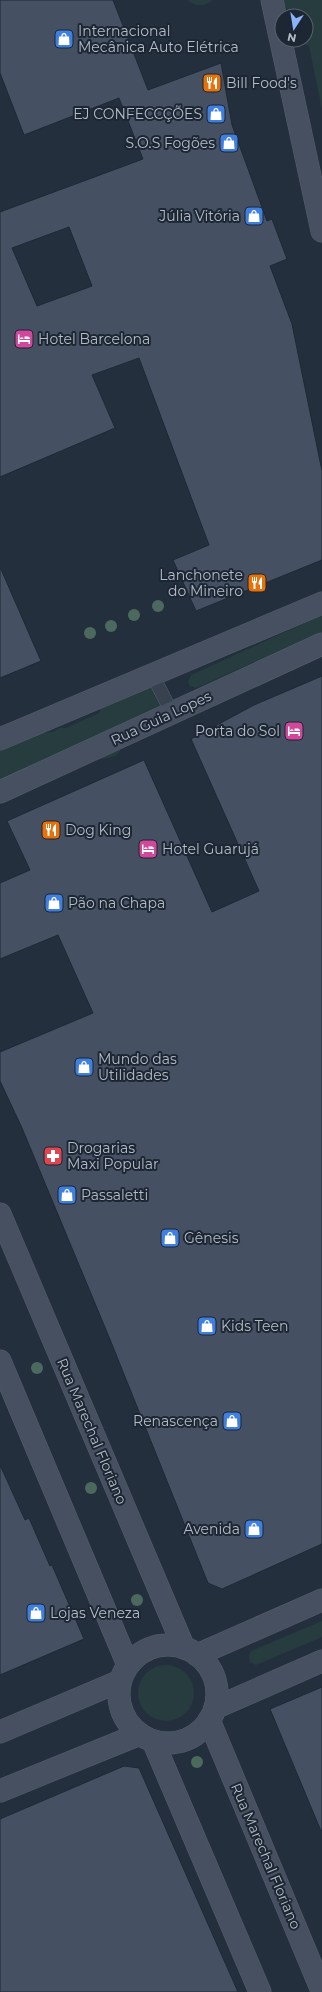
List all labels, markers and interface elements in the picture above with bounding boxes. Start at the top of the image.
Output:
north arrow [274,8,314,48]
place label: Internacional Mecânica Auto Elétrica [78,22,239,56]
shop icon: Internacional Mecânica Auto Elétrica [53,28,75,50]
text: N [286,30,298,46]
restaurant icon: Bill Food's [201,72,223,94]
place label: Bill Food's [226,74,297,92]
shop icon: EJ CONFECCÇÕES [205,103,227,125]
place label: EJ CONFECCÇÕES [73,105,202,123]
shop icon: S.O.S Fogões [218,132,240,154]
place label: S.O.S Fogões [126,134,215,152]
shop icon: Júlia Vitória [243,205,265,227]
place label: Júlia Vitória [158,207,240,225]
hotel icon: Hotel Barcelona [13,328,35,350]
place label: Hotel Barcelona [38,330,150,348]
place label: Lanchonete do Mineiro [159,566,243,600]
restaurant icon: Lanchonete do Mineiro [246,572,268,594]
street label: Rua Guia Lopes [108,687,214,749]
hotel icon: Porta do Sol [283,720,305,742]
place label: Porta do Sol [195,722,280,740]
restaurant icon: Dog King [40,819,62,841]
place label: Dog King [65,821,131,839]
hotel icon: Hotel Guarujá [137,838,159,860]
place label: Hotel Guarujá [162,840,259,858]
shop icon: Pão na Chapa [43,892,65,914]
place label: Pão na Chapa [68,894,165,912]
place label: Mundo das Utilidades [98,1050,177,1084]
shop icon: Mundo das Utilidades [73,1056,95,1078]
place label: Drogarias Maxi Popular [67,1139,159,1173]
pharmacy icon: Drogarias Maxi Popular [42,1145,64,1167]
shop icon: Passaletti [56,1184,78,1206]
place label: Passaletti [81,1186,148,1204]
shop icon: Gênesis [159,1227,181,1249]
place label: Gênesis [184,1229,239,1247]
shop icon: Kids Teen [196,1315,218,1337]
place label: Kids Teen [221,1317,288,1335]
street label: Rua Marechal Floriano [53,1355,131,1507]
shop icon: Renascença [221,1410,243,1432]
place label: Renascença [133,1412,218,1430]
shop icon: Avenida [243,1518,265,1540]
place label: Avenida [184,1520,240,1538]
shop icon: Lojas Veneza [25,1602,47,1624]
place label: Lojas Veneza [50,1604,140,1622]
street label: Rua Marechal Floriano [227,1780,305,1932]

